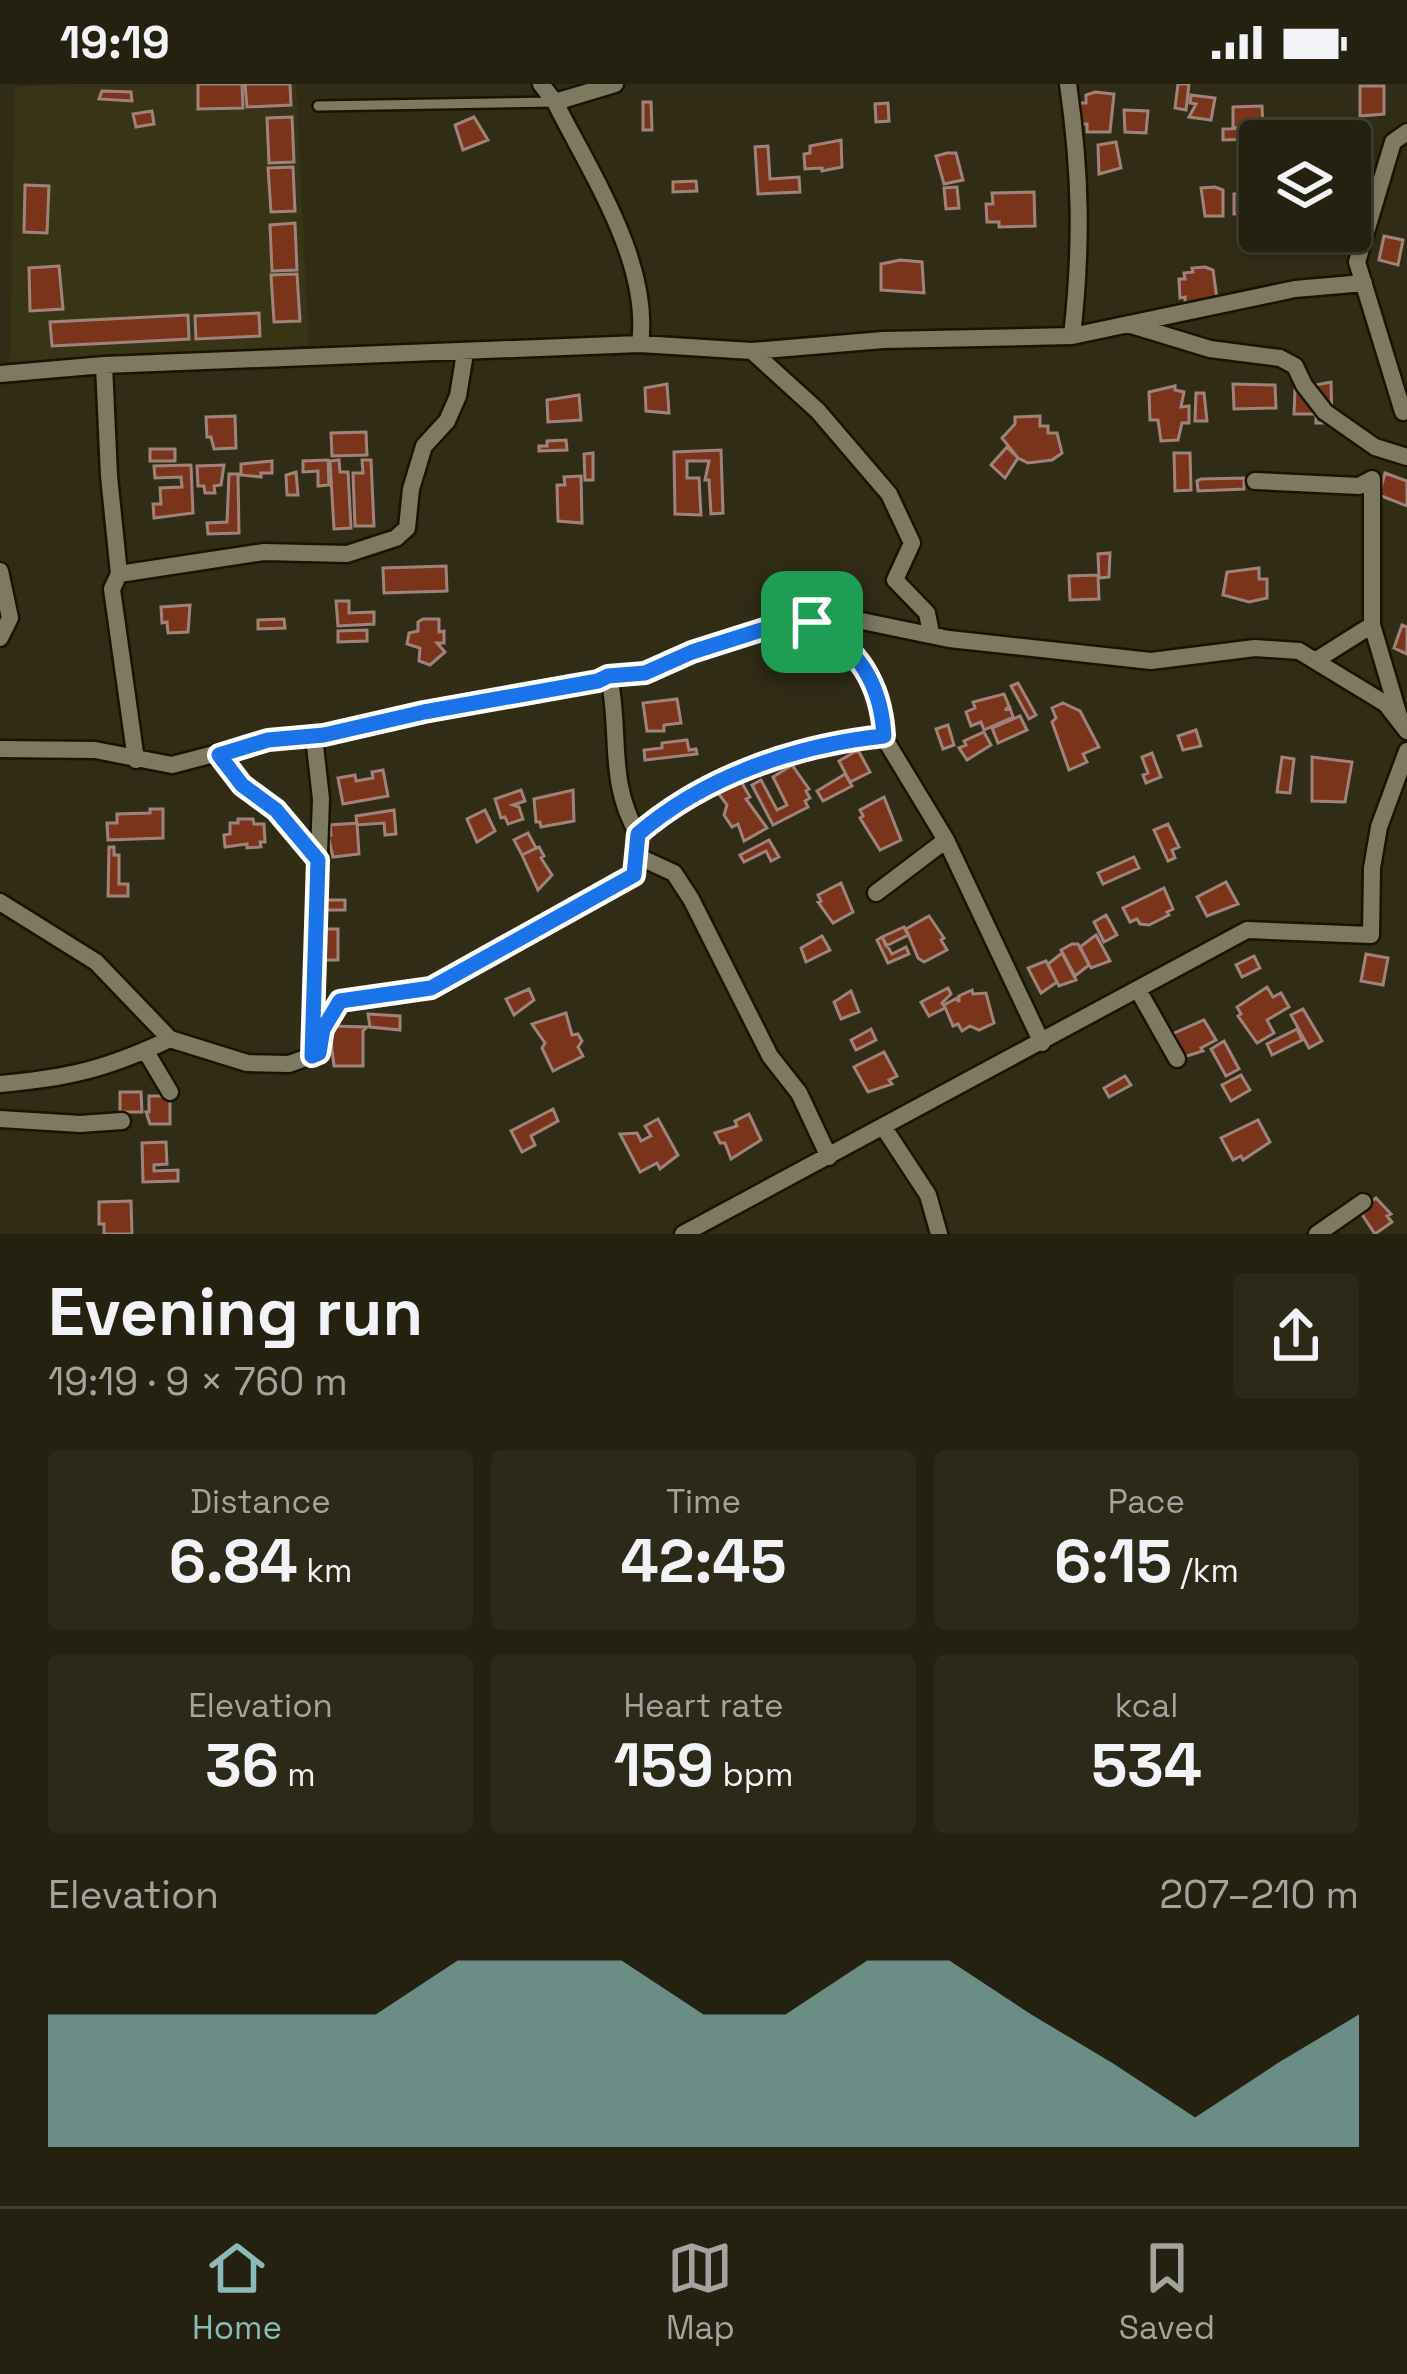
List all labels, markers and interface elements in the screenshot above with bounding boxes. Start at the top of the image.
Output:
text: 19:19 [60,14,170,71]
map controls [1239,120,1371,252]
button: layers [1239,120,1371,252]
pin [761,571,863,673]
icon: arrive [779,589,845,655]
text: Evening run [48,1270,423,1354]
button: share [1233,1273,1359,1399]
text: 19:19 · 9 × 760 m [48,1357,348,1406]
text: Distance [190,1481,331,1523]
text: Time [666,1481,741,1523]
text: Pace [1108,1481,1185,1523]
text: 6.84 [169,1523,298,1600]
text: 42:45 [621,1523,786,1600]
text: 6:15 [1054,1523,1172,1600]
text: km [298,1550,352,1592]
text: /km [1172,1550,1239,1592]
text: Elevation [188,1685,333,1727]
text: Heart rate [623,1685,784,1727]
text: kcal [1115,1685,1178,1727]
text: 36 [205,1727,279,1804]
text: 159 [614,1727,714,1804]
text: 534 [1091,1727,1202,1804]
text: m [279,1754,316,1796]
text: bpm [714,1754,793,1796]
text: Elevation [48,1870,219,1919]
text: 207–210 m [1159,1870,1359,1919]
tab: Home [192,2235,282,2349]
tab: Map [666,2235,735,2349]
tab: Saved [1119,2235,1215,2349]

